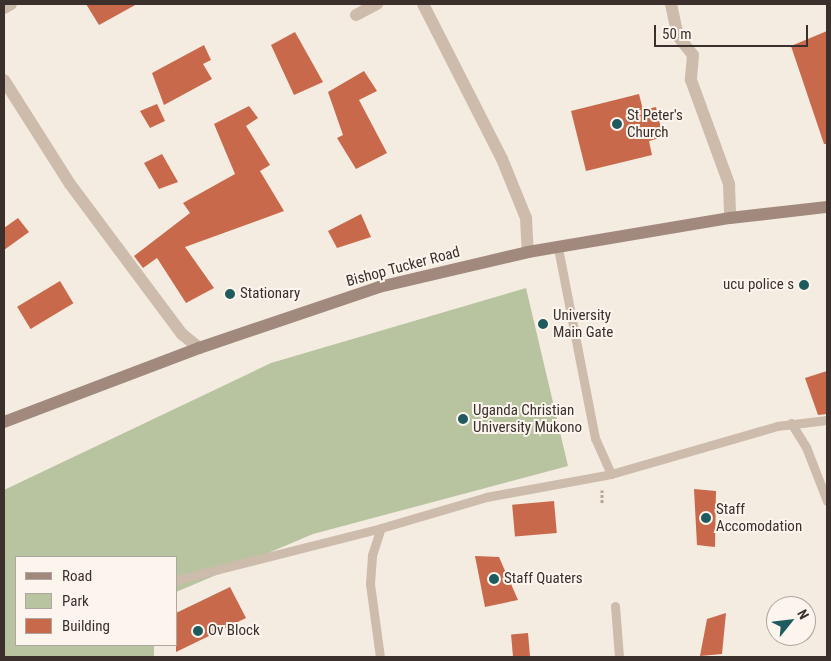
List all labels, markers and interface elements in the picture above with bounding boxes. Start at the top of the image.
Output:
scale bar [656,15,810,47]
text: 50 m [662,25,692,43]
place label: St Peter's Church [627,106,683,141]
marker: St Peter's Church [611,118,623,130]
street label: Bishop Tucker Road [344,243,462,291]
place label: ucu police s [723,276,794,294]
marker: ucu police s [798,279,810,291]
place label: Stationary [240,285,300,303]
marker: Stationary [224,288,236,300]
place label: University Main Gate [553,306,613,341]
marker: University Main Gate [537,318,549,330]
place label: Uganda Christian University Mukono [473,401,582,436]
marker: Uganda Christian University Mukono [457,413,469,425]
place label: Staff Accomodation [716,500,802,535]
marker: Staff Accomodation [700,512,712,524]
legend [15,556,178,646]
text: Road [62,567,92,585]
place label: Staff Quaters [504,570,583,588]
marker: Staff Quaters [488,573,500,585]
text: Park [62,592,89,610]
north arrow [766,596,816,646]
text: N [794,607,812,622]
text: Building [62,617,110,635]
place label: Ov Block [208,622,260,640]
marker: Ov Block [192,625,204,637]

